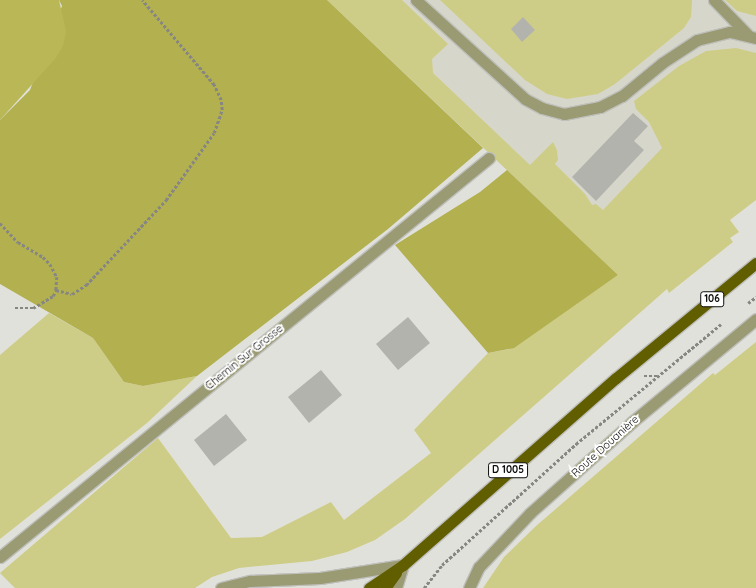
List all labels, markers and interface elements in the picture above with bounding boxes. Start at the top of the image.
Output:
road number: 106 [700,291,724,307]
street label: Chemin Sur Grosse [203,322,285,392]
street label: Route Douanière [569,412,641,480]
road number: D 1005 [488,462,528,478]

